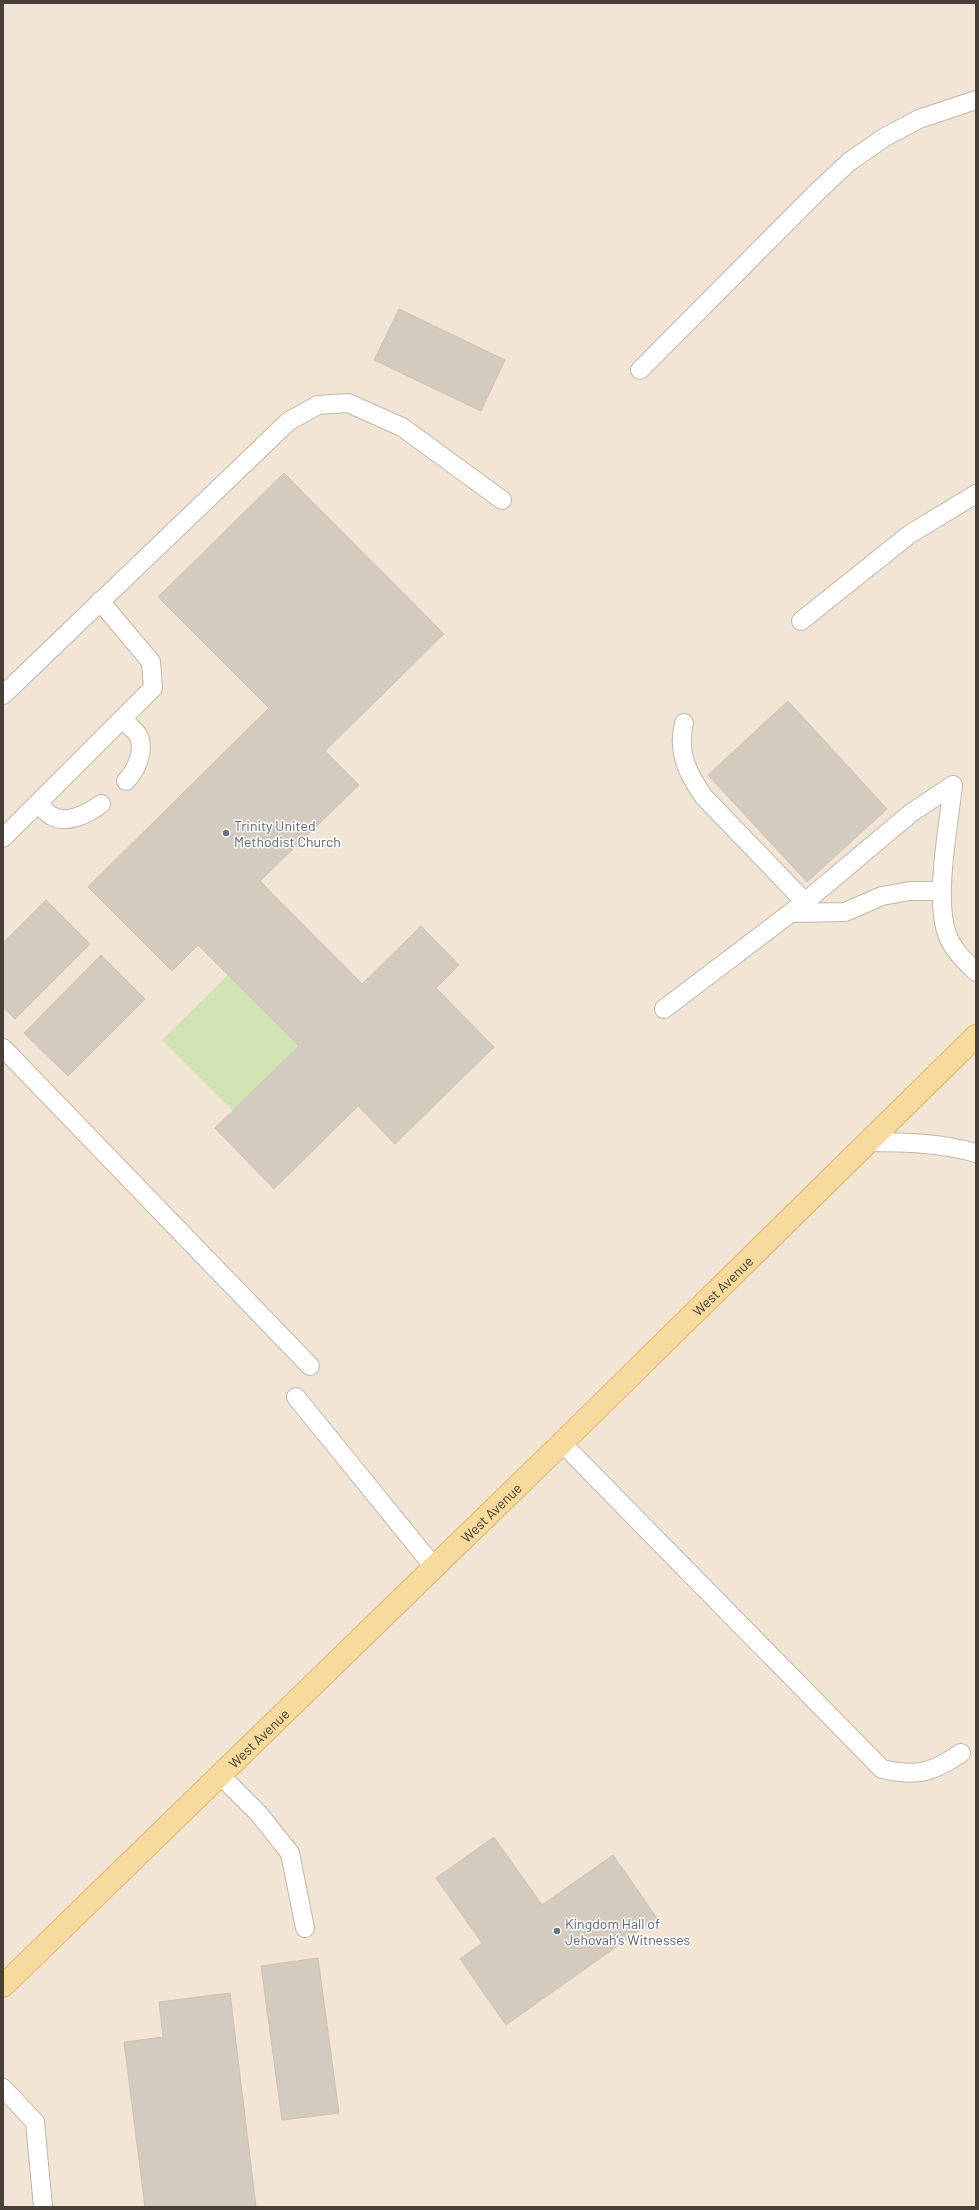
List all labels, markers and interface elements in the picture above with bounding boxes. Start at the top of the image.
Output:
place label: Trinity United Methodist Church [234,817,341,850]
marker: Trinity United Methodist Church [221,828,231,838]
street label: West Avenue [688,1252,756,1319]
street label: West Avenue [457,1479,525,1546]
street label: West Avenue [224,1705,292,1771]
place label: Kingdom Hall of Jehovah’s Witnesses [565,1915,691,1948]
marker: Kingdom Hall of Jehovah’s Witnesses [552,1926,562,1936]

